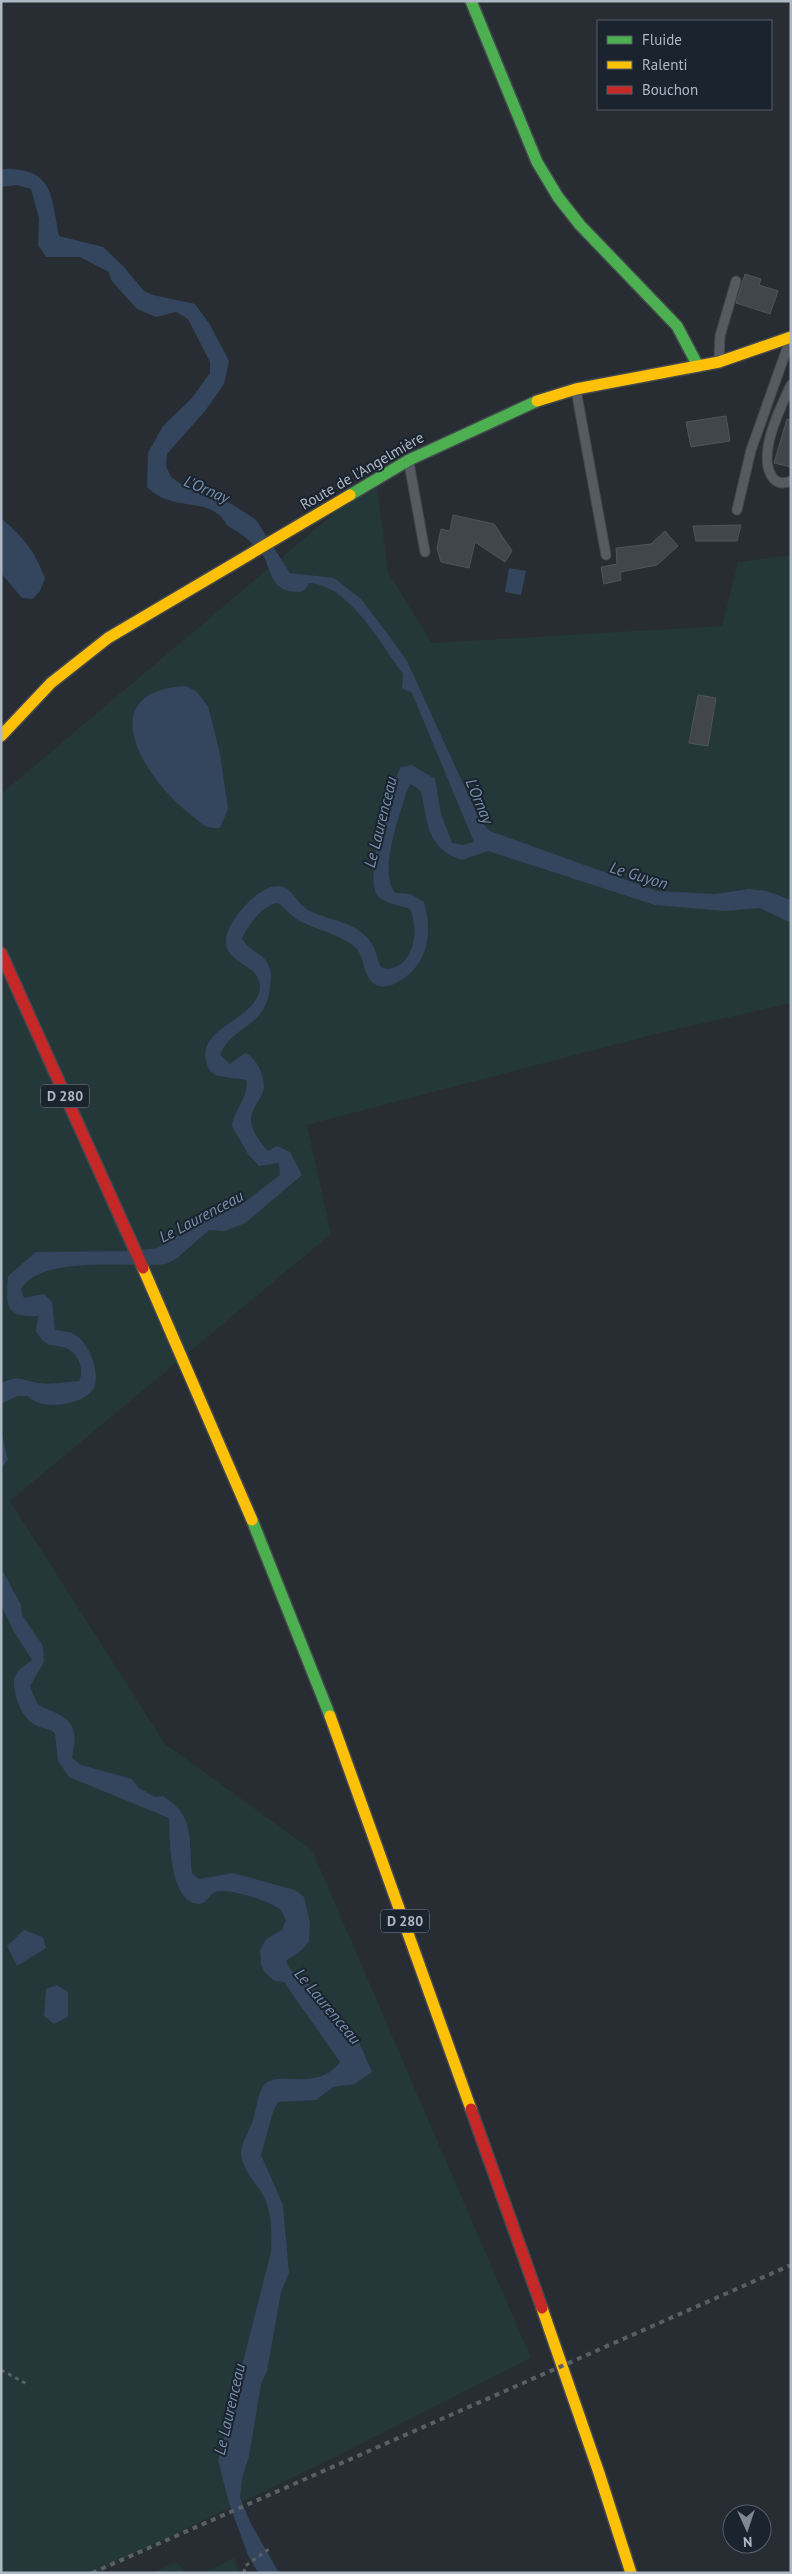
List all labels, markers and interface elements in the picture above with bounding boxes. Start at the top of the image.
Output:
legend [597,20,772,110]
text: Fluide [642,30,682,49]
text: Ralenti [642,55,688,74]
text: Bouchon [642,80,698,99]
street label: Route de l'Angelmière [296,427,427,514]
water label: L'Ornay [181,471,234,508]
water label: Le Laurenceau [359,774,401,870]
water label: L'Ornay [462,775,499,828]
water label: Le Guyon [608,857,670,893]
road number: D 280 [41,1084,89,1108]
water label: Le Laurenceau [155,1185,247,1247]
road number: D 280 [381,1910,429,1932]
water label: Le Laurenceau [290,1964,366,2048]
water label: Le Laurenceau [209,2361,249,2457]
north arrow [722,2504,772,2554]
text: N [743,2533,753,2551]

